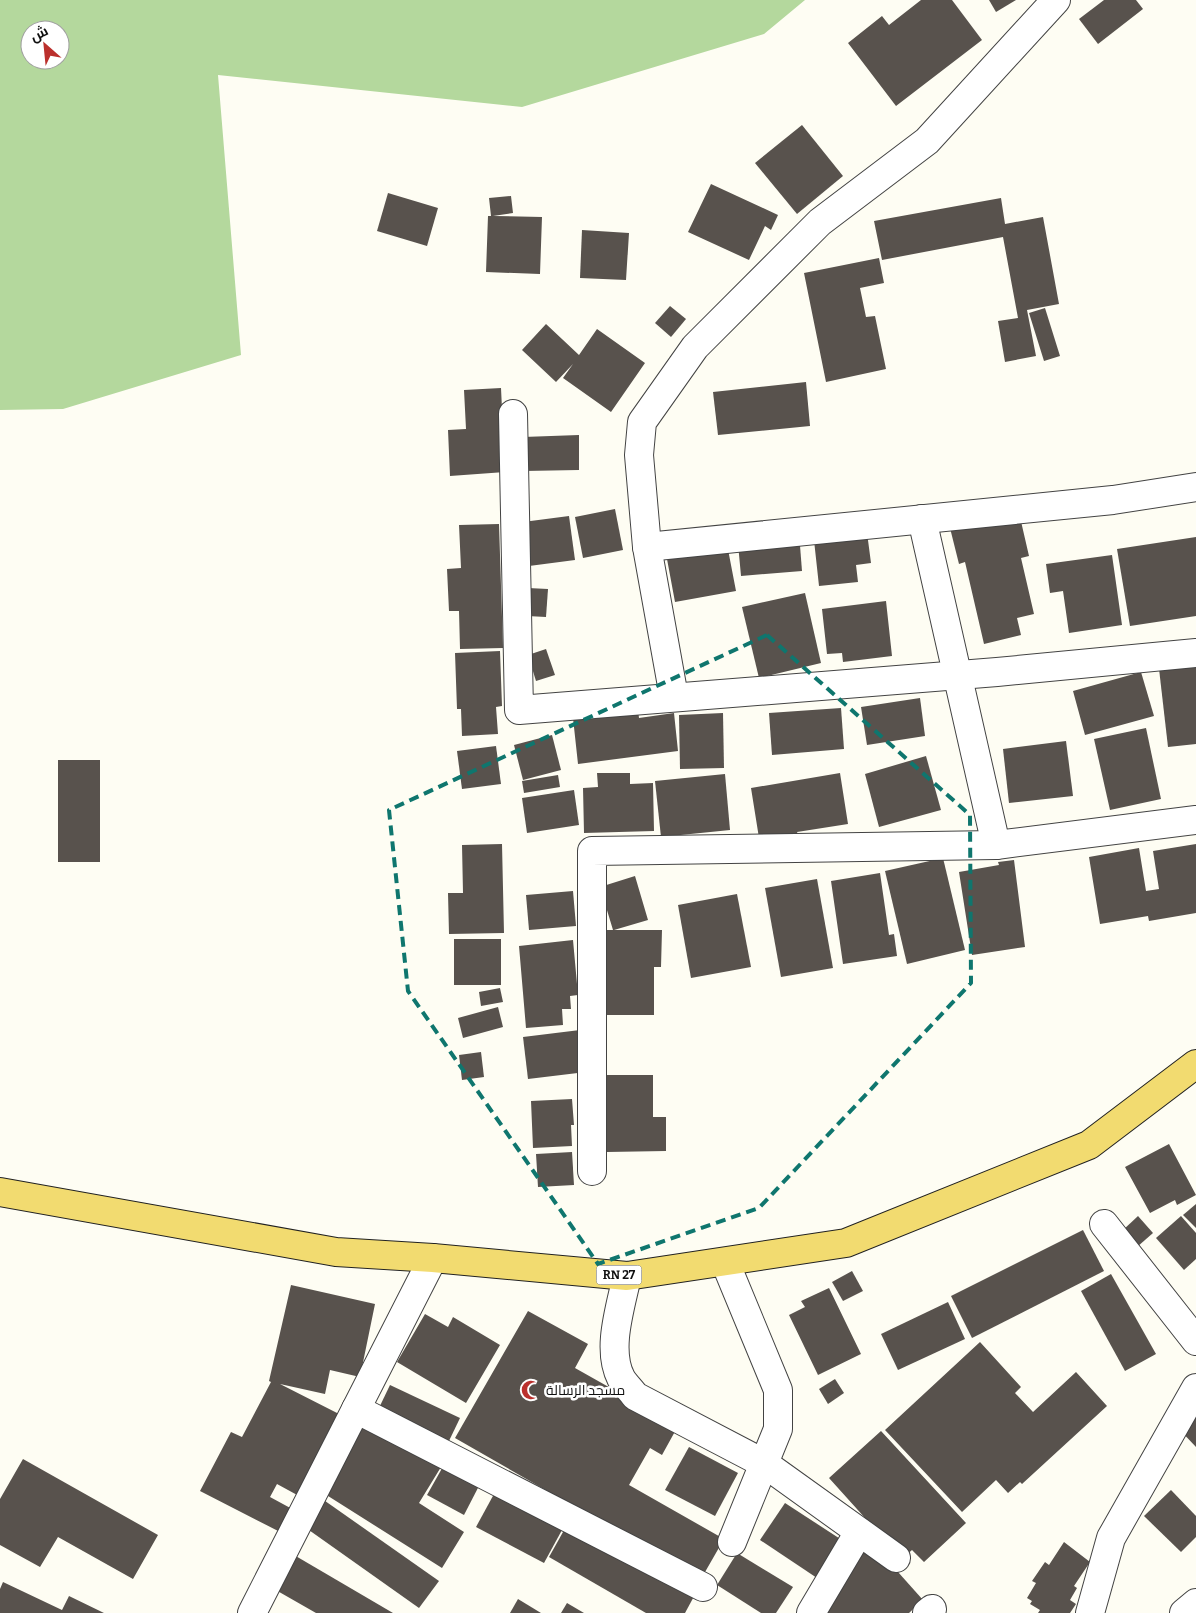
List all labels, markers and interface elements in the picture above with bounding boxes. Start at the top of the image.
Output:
north arrow [20,20,70,70]
text: ش [27,22,51,46]
road number: RN 27 [596,1266,642,1284]
mosque icon: مسجد الرسالة [520,1379,542,1401]
place label: مسجد الرسالة [546,1382,625,1399]

